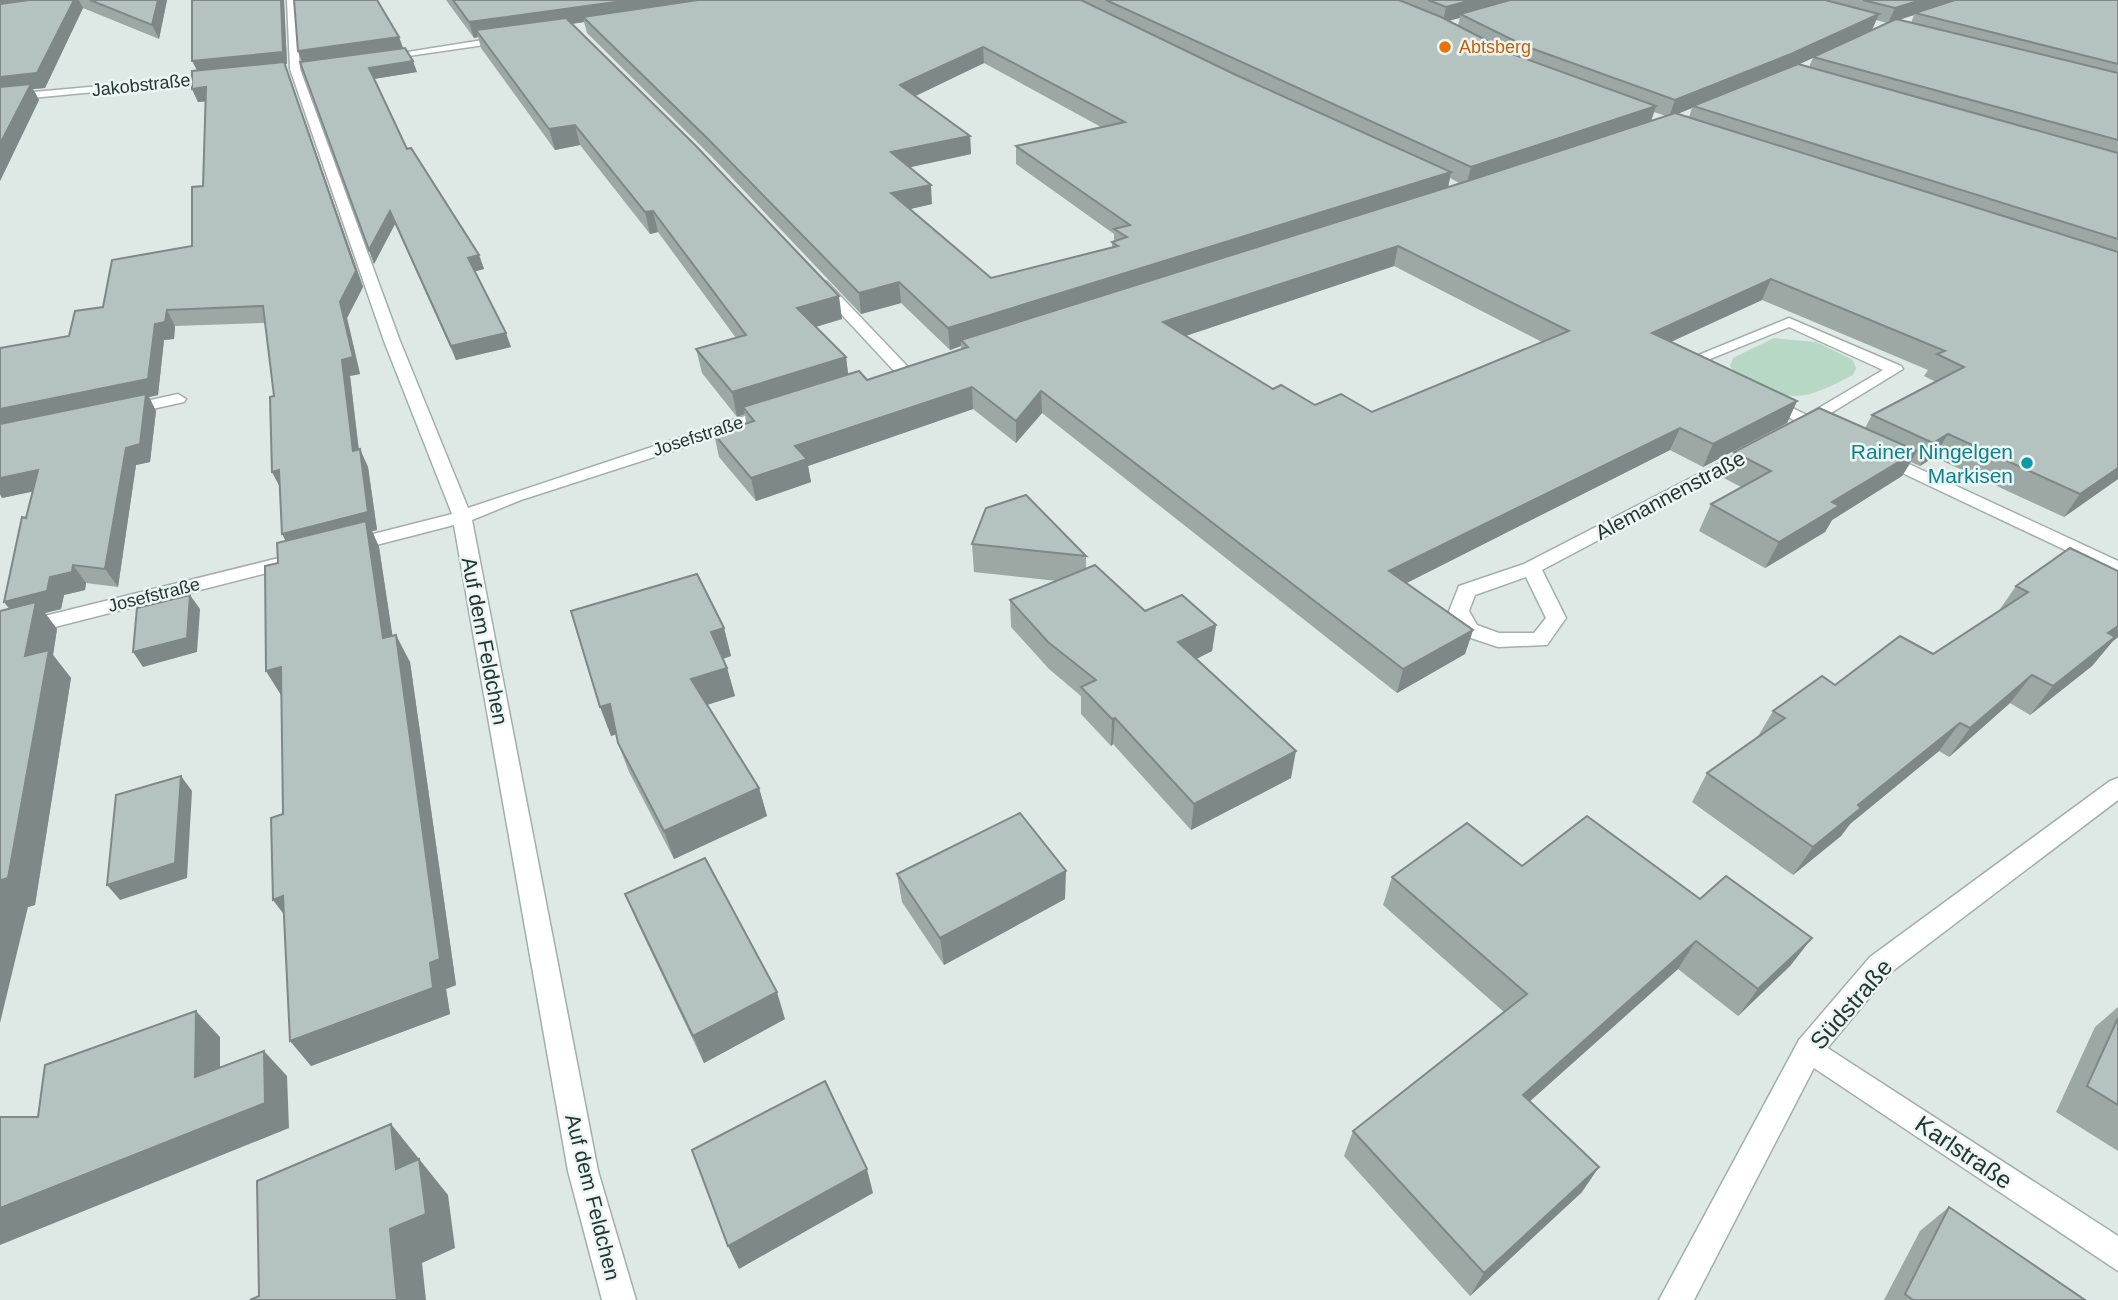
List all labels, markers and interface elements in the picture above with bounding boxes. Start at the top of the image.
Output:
place label: Abtsberg [1459,37,1531,57]
marker: Abtsberg [1437,39,1453,55]
street label: Jakobstraße [91,70,191,100]
street label: Josefstraße [650,412,746,460]
place label: Rainer Ningelgen Markisen [1851,440,2013,487]
street label: Alemannenstraße [1591,446,1749,544]
marker: Rainer Ningelgen Markisen [2019,455,2035,471]
street label: Auf dem Feldchen [457,555,513,727]
street label: Josefstraße [106,574,202,616]
street label: Südstraße [1804,953,1898,1055]
street label: Karlstraße [1911,1110,2017,1194]
street label: Auf dem Feldchen [561,1112,625,1282]

